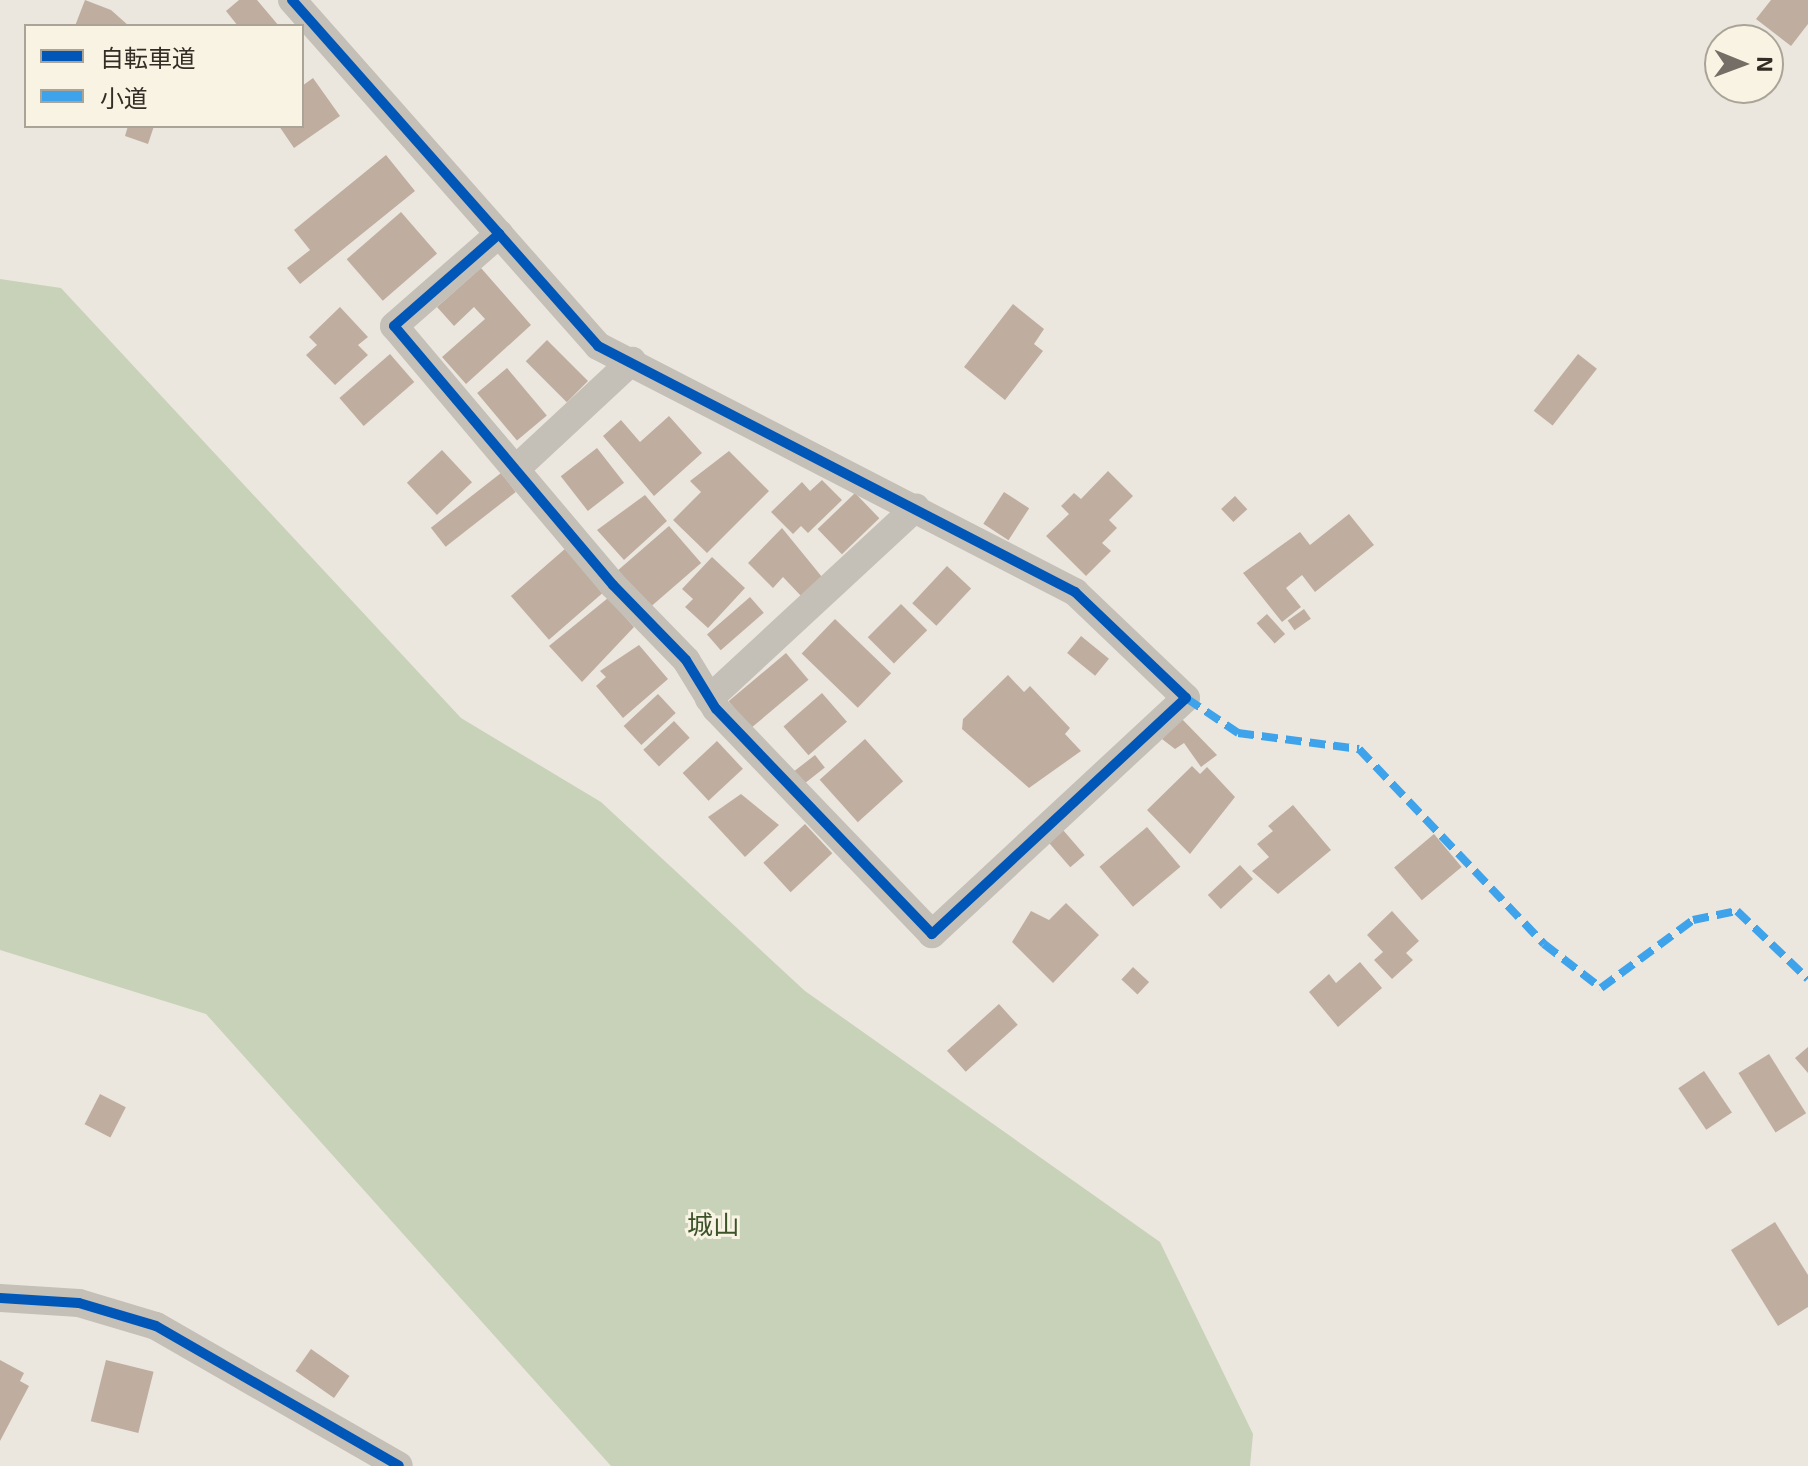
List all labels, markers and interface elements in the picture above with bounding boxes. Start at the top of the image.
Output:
legend [24,24,304,128]
north arrow [1704,24,1784,104]
text: 自転車道 [100,43,196,72]
text: N [1753,56,1779,73]
text: 小道 [100,83,148,112]
park label: 城山 [687,1208,739,1240]

